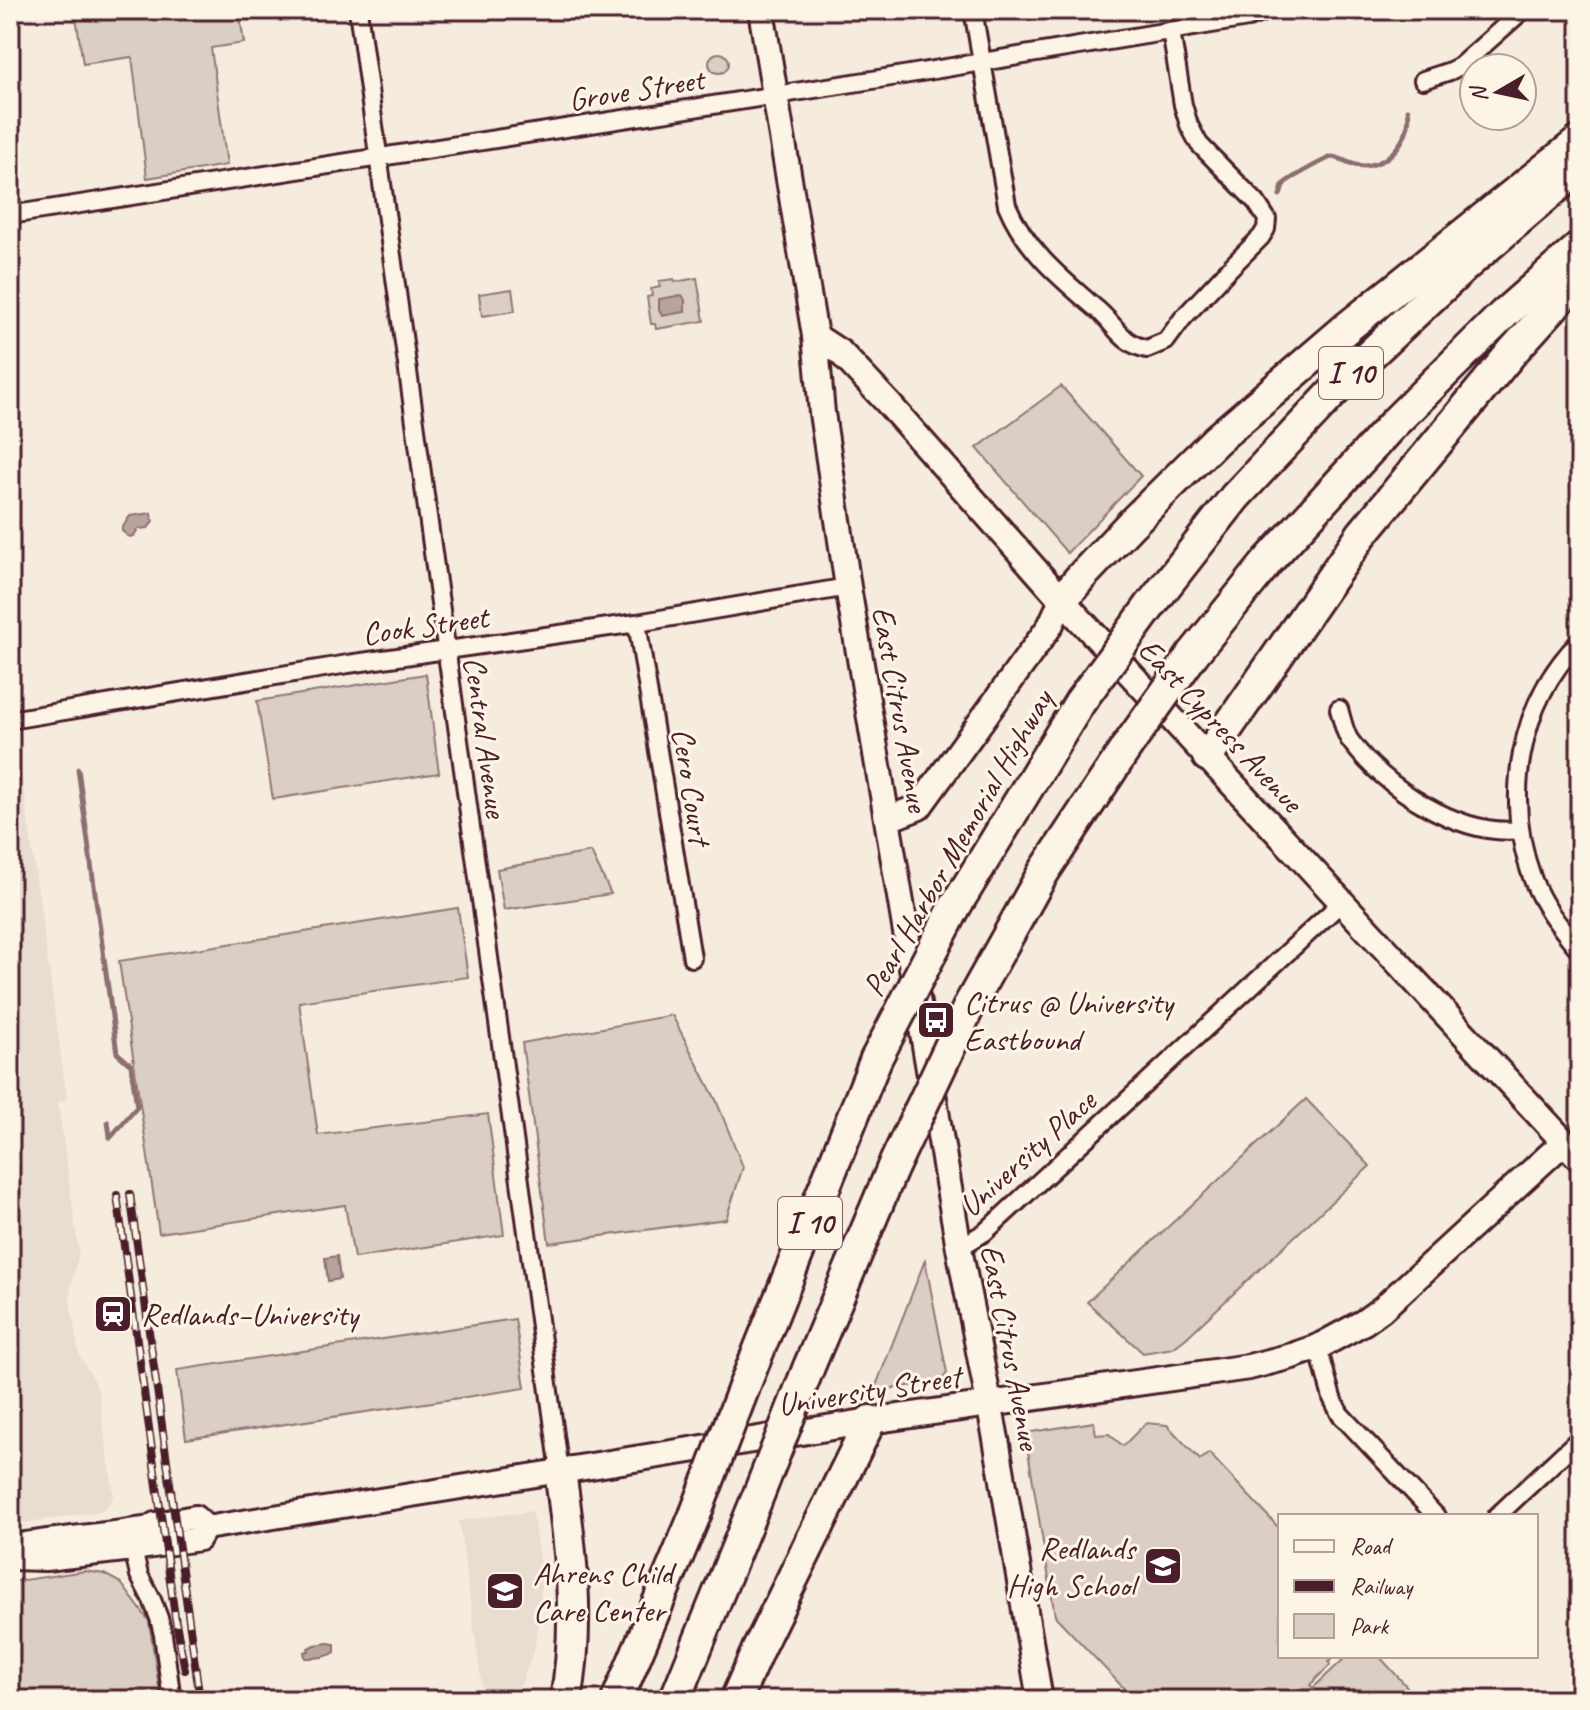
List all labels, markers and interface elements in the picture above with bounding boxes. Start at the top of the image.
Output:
north arrow [1458,52,1538,132]
street label: Grove Street [566,58,710,120]
text: N [1464,83,1494,104]
road number: I 10 [1319,347,1383,399]
street label: Cook Street [360,596,494,655]
street label: East Citrus Avenue [862,603,939,817]
street label: East Cypress Avenue [1129,630,1314,823]
street label: Central Avenue [454,654,517,823]
street label: Pearl Harbor Memorial Highway [853,680,1064,1004]
street label: Cero Court [662,725,722,851]
place label: Citrus @ University Eastbound [964,982,1176,1060]
bus stop icon: Citrus @ University Eastbound [915,999,957,1041]
street label: University Place [950,1079,1106,1226]
road number: I 10 [778,1197,842,1249]
street label: East Citrus Avenue [971,1241,1051,1455]
station icon: Redlands–University [92,1293,134,1335]
place label: Redlands–University [141,1294,361,1335]
street label: University Street [775,1355,968,1425]
legend [1278,1514,1538,1658]
place label: Redlands High School [1007,1528,1141,1606]
text: Road [1350,1531,1394,1561]
school or university icon: Redlands High School [1142,1545,1184,1587]
place label: Ahrens Child Care Center [533,1553,677,1631]
school or university icon: Ahrens Child Care Center [484,1570,526,1612]
text: Railway [1350,1571,1414,1601]
text: Park [1350,1611,1390,1641]

